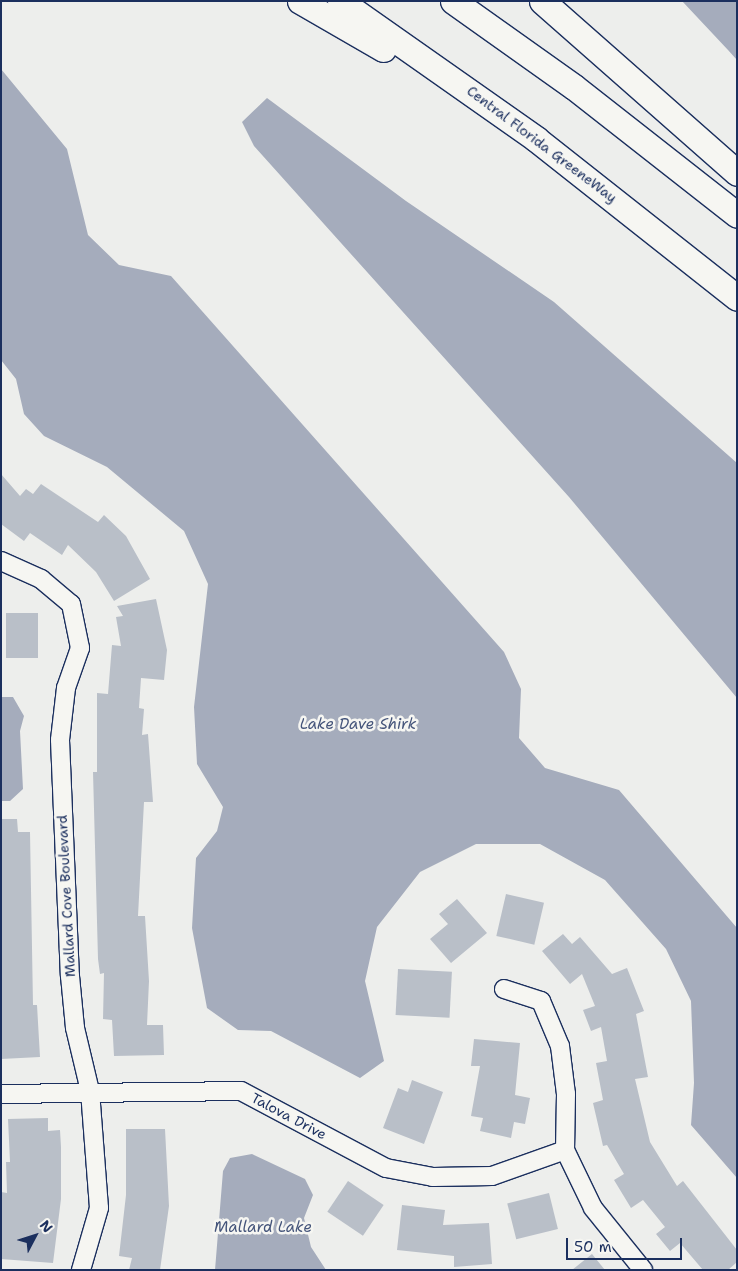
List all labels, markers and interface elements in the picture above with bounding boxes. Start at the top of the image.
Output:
street label: Central Florida GreeneWay [464,82,620,206]
water label: Lake Dave Shirk [300,716,416,734]
street label: Mallard Cove Boulevard [53,814,79,978]
street label: Talova Drive [248,1089,330,1143]
north arrow [10,1211,60,1261]
text: N [36,1216,57,1236]
water label: Mallard Lake [214,1219,312,1237]
scale bar [568,1228,684,1260]
text: 50 m [574,1237,612,1257]

